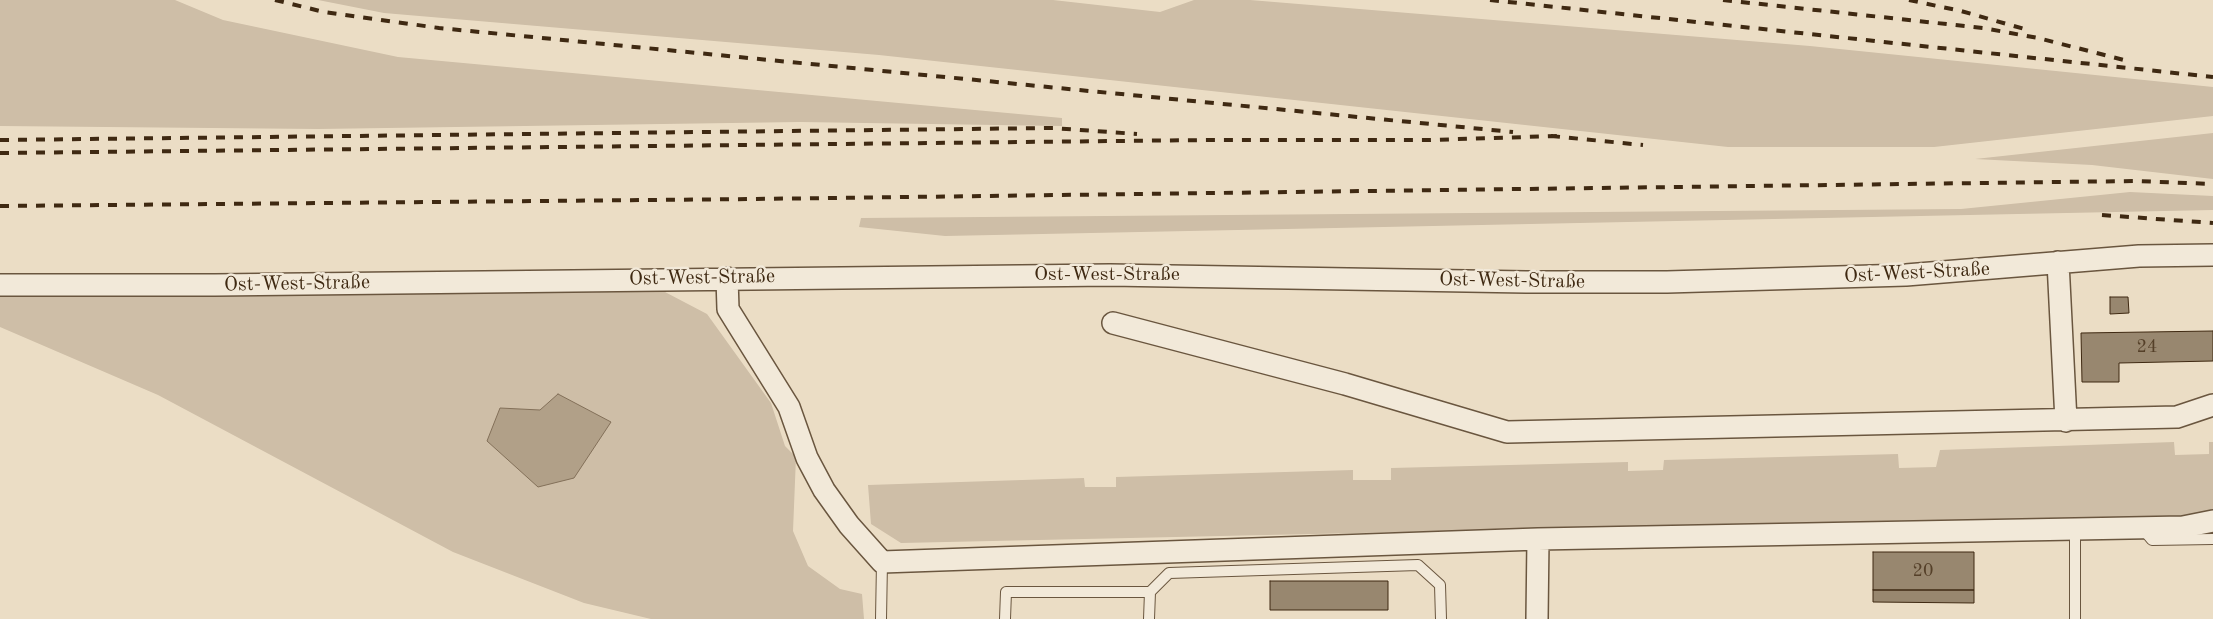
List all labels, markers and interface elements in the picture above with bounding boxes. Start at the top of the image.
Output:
street label: Ost-West-Straße [1843,257,1991,289]
street label: Ost-West-Straße [1034,263,1180,287]
street label: Ost-West-Straße [629,265,775,291]
street label: Ost-West-Straße [1439,268,1585,294]
street label: Ost-West-Straße [224,271,370,297]
house number: 24 [2137,336,2157,358]
house number: 20 [1913,560,1933,582]

